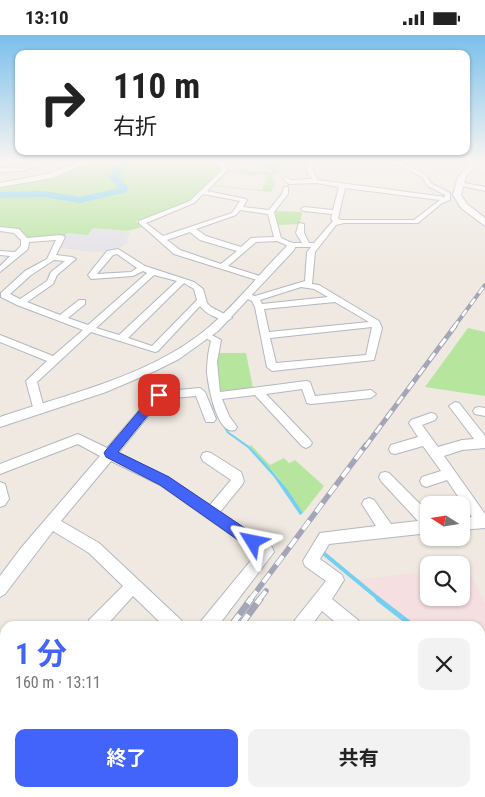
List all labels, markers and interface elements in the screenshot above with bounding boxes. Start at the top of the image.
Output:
text: 13:10 [25,6,69,29]
text: 110 m [113,66,200,107]
icon: right [30,70,95,135]
text: 右折 [113,114,157,139]
pin [138,374,180,416]
icon: arrive [145,381,173,409]
north arrow [420,496,470,546]
map controls [420,496,470,606]
position arrow [226,515,278,567]
button: search [420,556,470,606]
text: 1 分 [15,636,67,671]
button: close [418,638,470,690]
text: 160 m · 13:11 [15,673,101,692]
button: 終了 [15,729,238,787]
button: 共有 [248,729,470,787]

